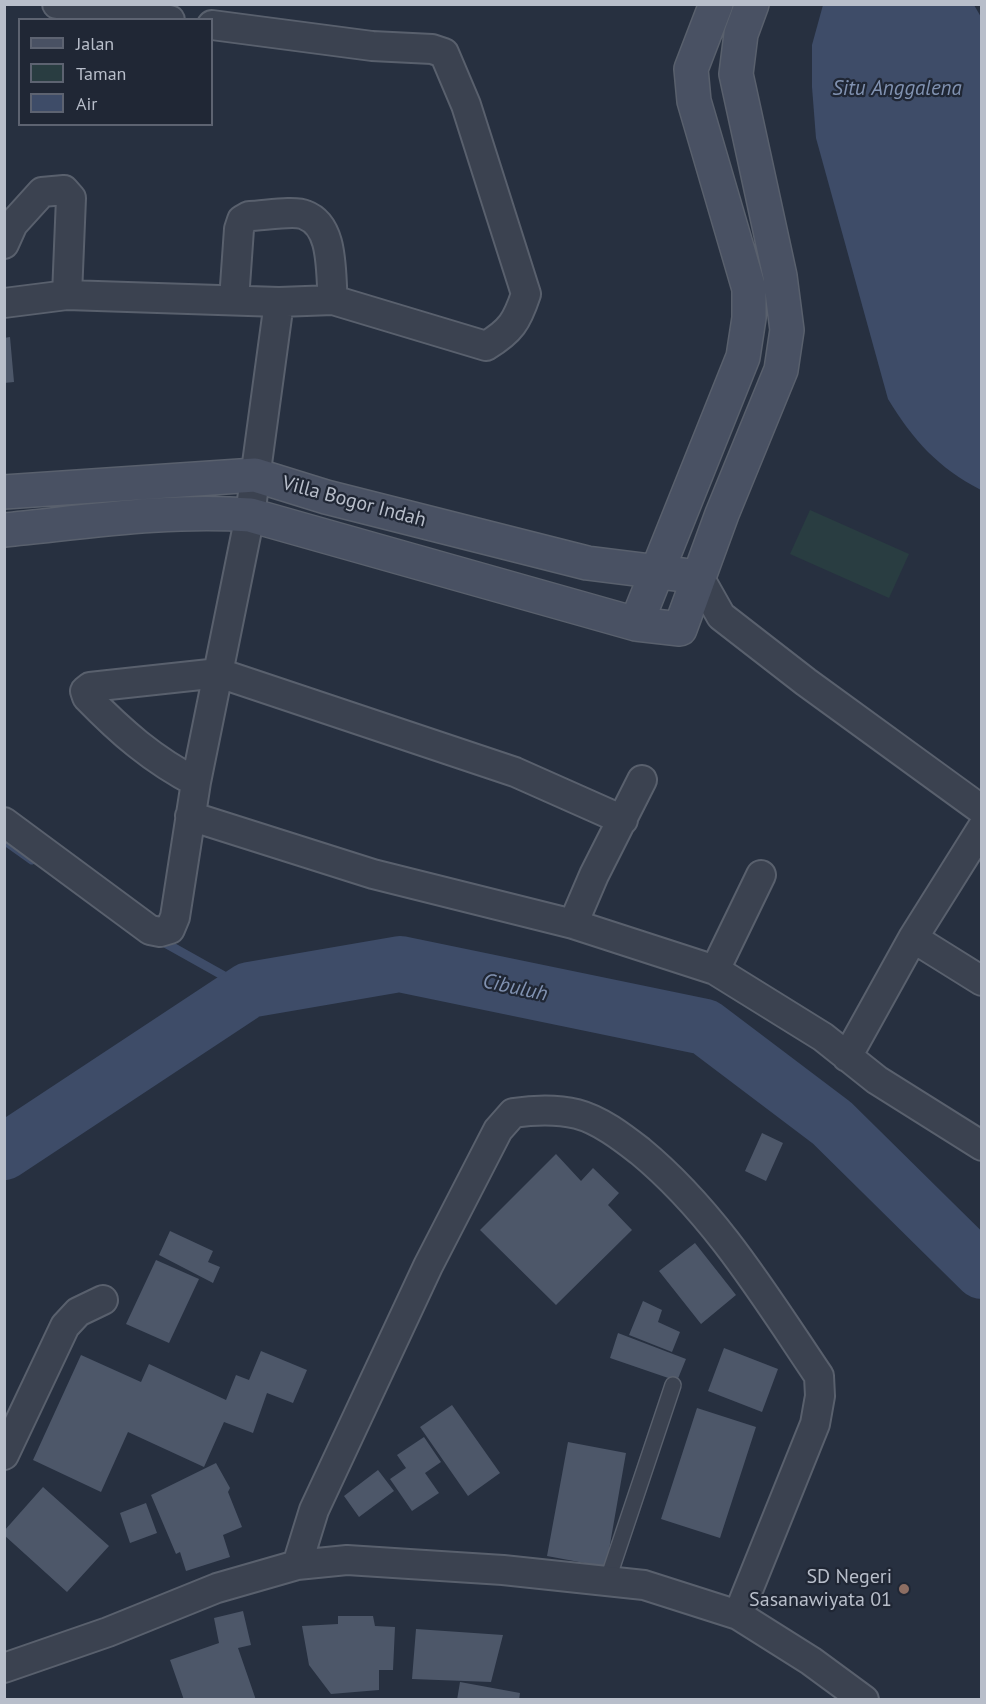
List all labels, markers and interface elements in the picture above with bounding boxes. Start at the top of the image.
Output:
legend [18,18,213,126]
text: Jalan [76,32,114,55]
text: Taman [76,62,126,85]
water label: Situ Anggalena [832,76,962,102]
text: Air [76,92,97,115]
street label: Villa Bogor Indah [279,471,429,533]
water label: Cibuluh [480,969,550,1007]
place label: SD Negeri Sasanawiyata 01 [749,1565,892,1612]
marker: SD Negeri Sasanawiyata 01 [897,1582,911,1596]

